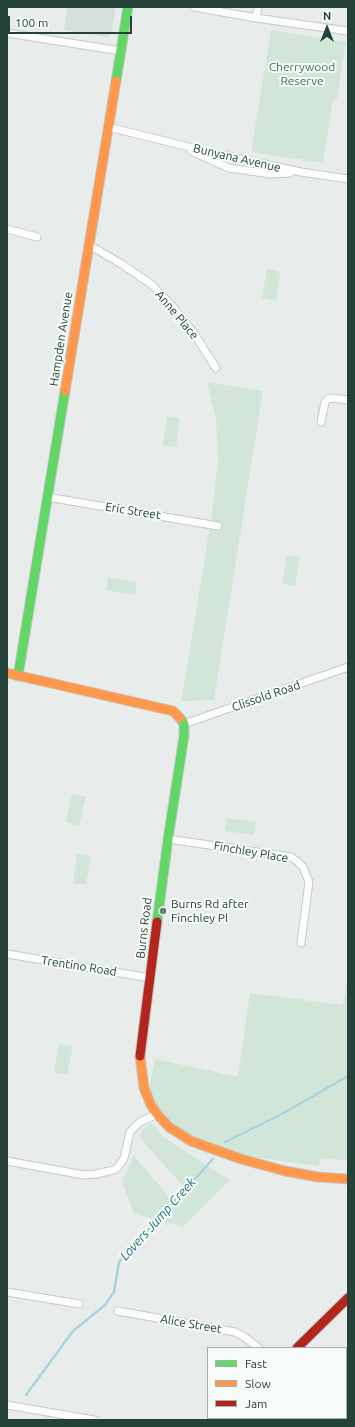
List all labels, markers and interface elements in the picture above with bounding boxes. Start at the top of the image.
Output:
scale bar [10,8,134,34]
north arrow [307,8,347,48]
text: N [323,10,331,22]
text: 100 m [15,16,48,29]
park label: Cherrywood Reserve [269,60,335,88]
street label: Bunyana Avenue [192,141,282,175]
street label: Anne Place [152,288,202,342]
street label: Hampden Avenue [46,291,76,387]
street label: Eric Street [104,500,162,522]
street label: Clissold Road [230,678,302,714]
street label: Finchley Place [213,838,289,866]
street label: Burns Road [133,897,155,959]
place label: Burns Rd after Finchley Pl [171,897,249,925]
marker: Burns Rd after Finchley Pl [158,906,168,916]
street label: Trentino Road [40,953,118,979]
water label: Lovers Jump Creek [117,1174,199,1264]
street label: Alice Street [159,1312,223,1336]
legend [207,1347,347,1419]
text: Fast [245,1357,267,1370]
text: Slow [245,1377,271,1390]
text: Jam [245,1397,267,1410]

